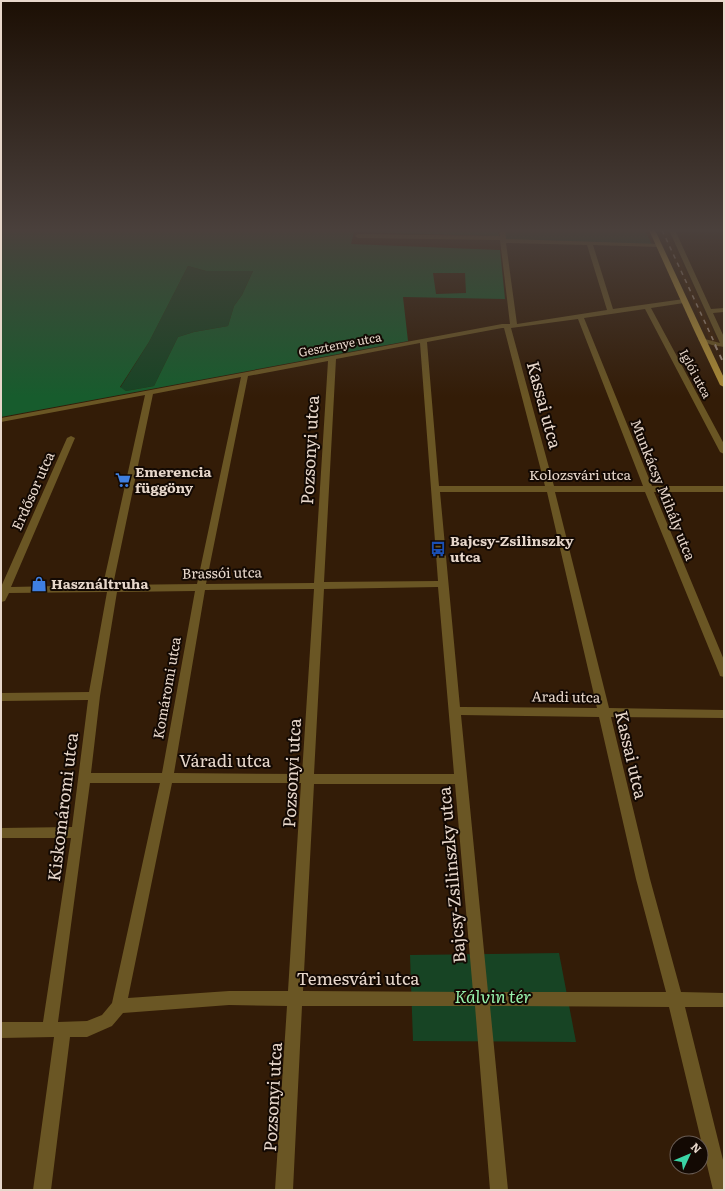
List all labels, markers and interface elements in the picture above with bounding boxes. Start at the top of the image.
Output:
street label: Gesztenye utca [297,327,383,361]
street label: Iglói utca [675,346,717,402]
street label: Kassai utca [522,358,569,452]
street label: Pozsonyi utca [293,394,324,505]
street label: Munkácsy Mihály utca [626,416,702,564]
street label: Erdősor utca [6,448,59,533]
place label: Emerencia függöny [135,461,213,497]
street label: Kolozsvári utca [529,464,632,484]
supermarket icon: Emerencia függöny [114,471,132,489]
place label: Bajcsy-Zsilinszky utca [450,530,574,566]
bus stop icon: Bajcsy-Zsilinszky utca [429,540,447,558]
street label: Brassói utca [182,561,263,583]
place label: Használtruha [51,573,150,593]
shop icon: Használtruha [30,575,48,593]
street label: Komáromi utca [147,635,185,741]
street label: Aradi utca [531,685,601,707]
street label: Kassai utca [610,708,655,802]
street label: Pozsonyi utca [275,717,306,828]
street label: Kiskomáromi utca [40,730,83,883]
street label: Váradi utca [179,747,272,772]
street label: Bajcsy-Zsilinszky utca [430,785,471,964]
street label: Temesvári utca [296,965,420,990]
park label: Kálvin tér [455,983,531,1008]
street label: Pozsonyi utca [256,1041,287,1152]
north arrow [669,1135,709,1175]
text: N [688,1138,706,1156]

